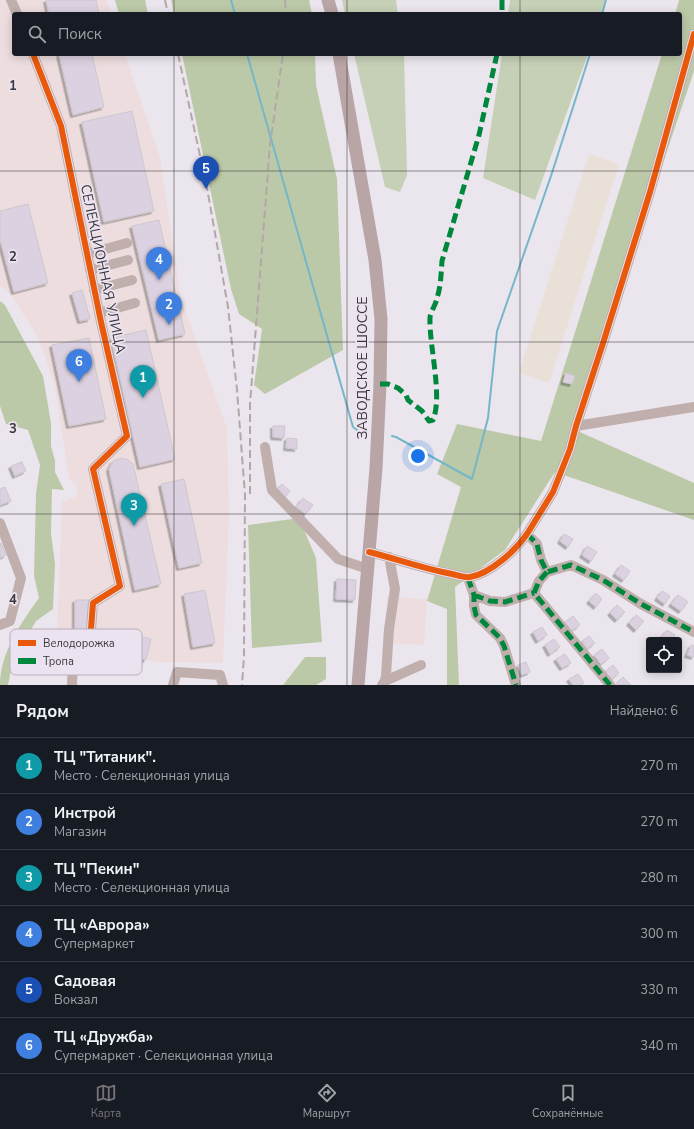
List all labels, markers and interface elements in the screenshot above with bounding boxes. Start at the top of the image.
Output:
search box [12,12,682,56]
icon: search [26,23,48,45]
text: Поиск [58,24,102,44]
text: 1 [9,77,17,95]
pin: 5 [193,156,219,189]
street label: СЕЛЕКЦИОННАЯ УЛИЦА [76,183,130,355]
pin: 4 [146,247,172,280]
text: 2 [9,248,17,266]
pin: 2 [156,292,182,325]
street label: ЗАВОДСКОЕ ШОССЕ [353,297,372,439]
pin: 6 [66,349,92,382]
pin: 1 [130,365,156,398]
text: 3 [9,420,17,438]
your location [408,446,428,466]
pin: 3 [121,493,147,526]
text: 4 [9,591,17,609]
legend [10,629,142,675]
text: Велодорожка [43,636,115,651]
map controls [646,637,682,673]
button: locate [646,637,682,673]
text: Тропа [43,654,74,669]
text: Рядом [16,700,69,723]
text: Найдено: 6 [610,702,678,720]
text: ТЦ "Титаник". [54,747,156,767]
text: 1 [25,757,33,775]
text: 270 m [640,757,678,775]
text: Место · Селекционная улица [54,767,230,785]
text: Инстрой [54,803,116,823]
text: 2 [25,813,33,831]
text: 270 m [640,813,678,831]
text: Магазин [54,823,106,841]
text: ТЦ "Пекин" [54,859,139,879]
text: 3 [25,869,33,887]
text: 280 m [640,869,678,887]
text: Место · Селекционная улица [54,879,230,897]
text: ТЦ «Аврора» [54,915,150,935]
text: 4 [25,925,33,943]
text: 300 m [640,925,678,943]
text: Супермаркет [54,935,135,953]
text: Садовая [54,971,116,991]
text: 5 [25,981,33,999]
text: 330 m [640,981,678,999]
text: Вокзал [54,991,98,1009]
text: ТЦ «Дружба» [54,1027,153,1047]
text: 6 [25,1037,33,1055]
text: 340 m [640,1037,678,1055]
text: Супермаркет · Селекционная улица [54,1047,273,1065]
tab: Карта [91,1082,121,1121]
tab: Маршрут [303,1082,351,1121]
tab: Сохранённые [532,1082,603,1121]

